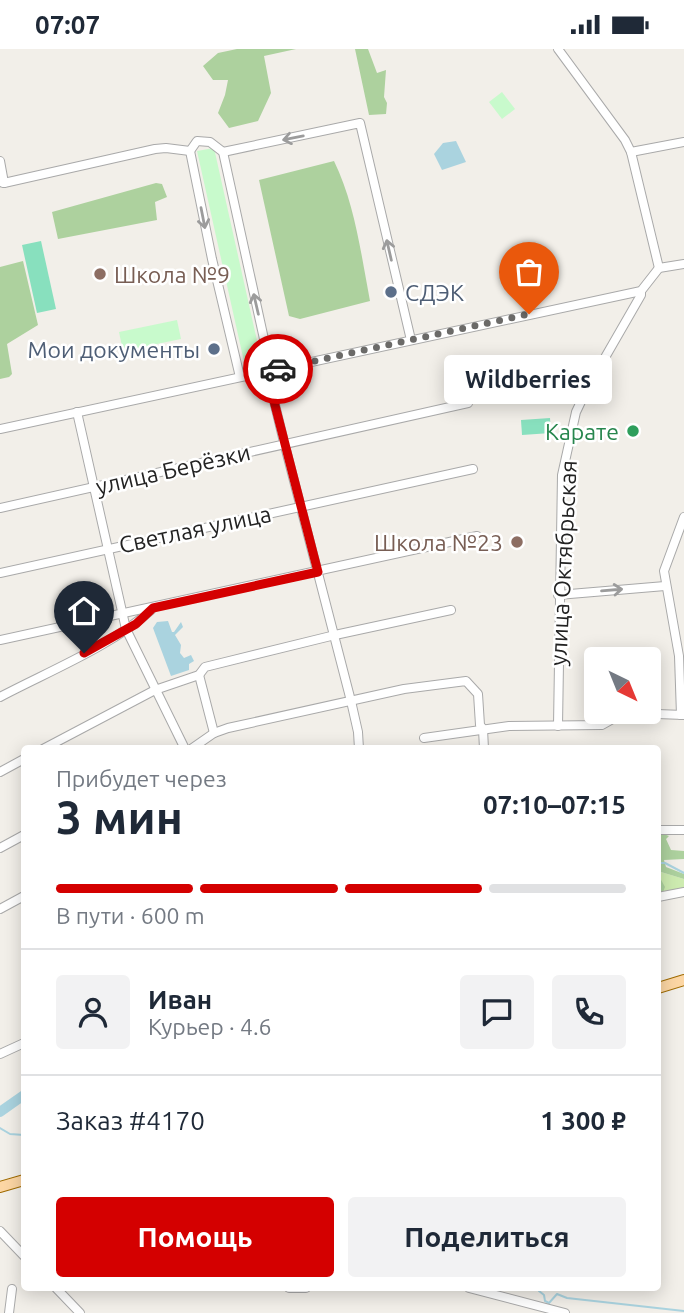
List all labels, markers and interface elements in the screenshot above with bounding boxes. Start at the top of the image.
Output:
text: 07:07 [35,10,100,39]
one-way arrow [282,131,305,145]
one-way arrow [197,206,211,229]
one-way arrow [382,239,395,262]
pin [499,242,559,314]
icon: bag [510,253,548,291]
place label: Школа №9 [114,262,230,287]
marker: Школа №9 [92,266,108,282]
place label: СДЭК [405,280,464,305]
marker: СДЭК [383,284,399,300]
one-way arrow [249,293,263,316]
courier [243,334,313,404]
place label: Мои документы [28,337,200,362]
marker: Мои документы [206,341,222,357]
icon: car [259,350,297,388]
callout: Wildberries [445,356,613,405]
text: Wildberries [465,367,591,392]
place label: Карате [545,419,619,444]
marker: Карате [625,423,641,439]
street label: улица Берёзки [93,439,253,499]
street label: улица Октябрьская [545,459,581,667]
street label: Светлая улица [117,501,273,557]
place label: Школа №23 [374,530,503,555]
marker: Школа №23 [509,534,525,550]
pin [54,581,114,653]
one-way arrow [600,583,622,596]
icon: home [65,592,103,630]
north arrow [584,647,662,725]
map controls [584,647,661,724]
text: Прибудет через [56,766,227,791]
text: 07:10–07:15 [483,790,626,819]
text: 3 мин [56,791,183,843]
text: В пути · 600 m [56,903,205,928]
button: person [56,975,130,1049]
button: chat [460,975,534,1049]
button: phone [552,975,626,1049]
text: Иван [148,985,212,1014]
text: Курьер · 4.6 [148,1014,272,1039]
text: Заказ #4170 [56,1106,205,1135]
text: 1 300 ₽ [540,1106,626,1135]
button: Помощь [56,1197,334,1277]
button: Поделиться [348,1197,626,1277]

